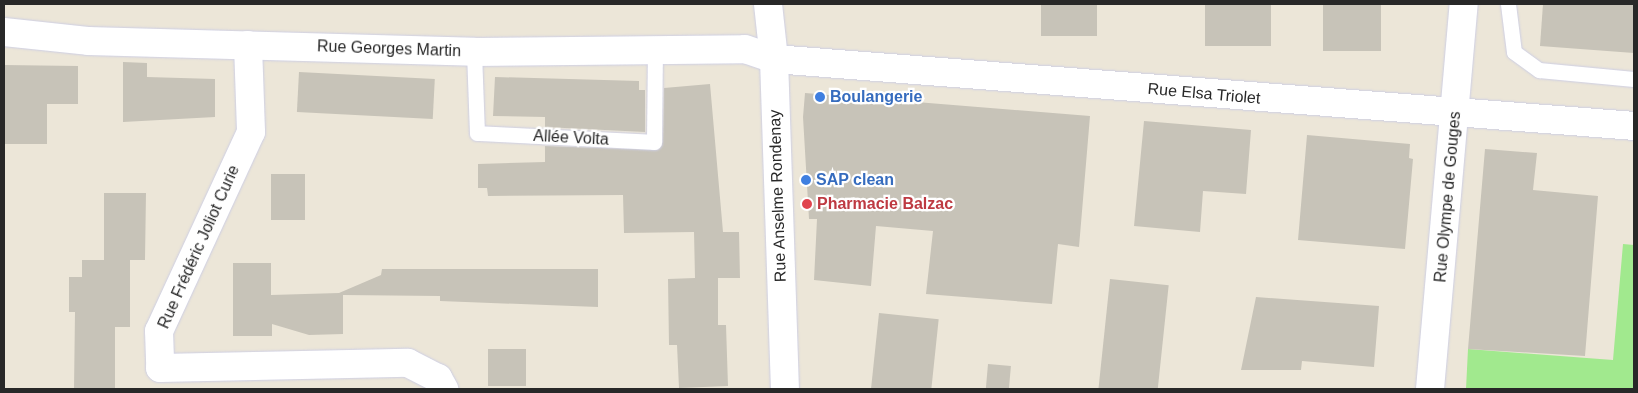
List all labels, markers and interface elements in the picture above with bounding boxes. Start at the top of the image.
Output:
street label: Rue Georges Martin [317,37,461,61]
street label: Rue Elsa Triolet [1147,80,1261,108]
place label: Boulangerie [830,87,922,107]
marker: Boulangerie [814,91,826,103]
street label: Rue Anselme Rondenay [765,109,791,283]
street label: Rue Olympe de Gouges [1431,111,1465,283]
street label: Allée Volta [533,126,609,150]
street label: Rue Frédéric Joliot Curie [154,162,244,332]
place label: SAP clean [816,170,894,190]
marker: SAP clean [800,174,812,186]
place label: Pharmacie Balzac [817,194,953,214]
marker: Pharmacie Balzac [801,198,813,210]

